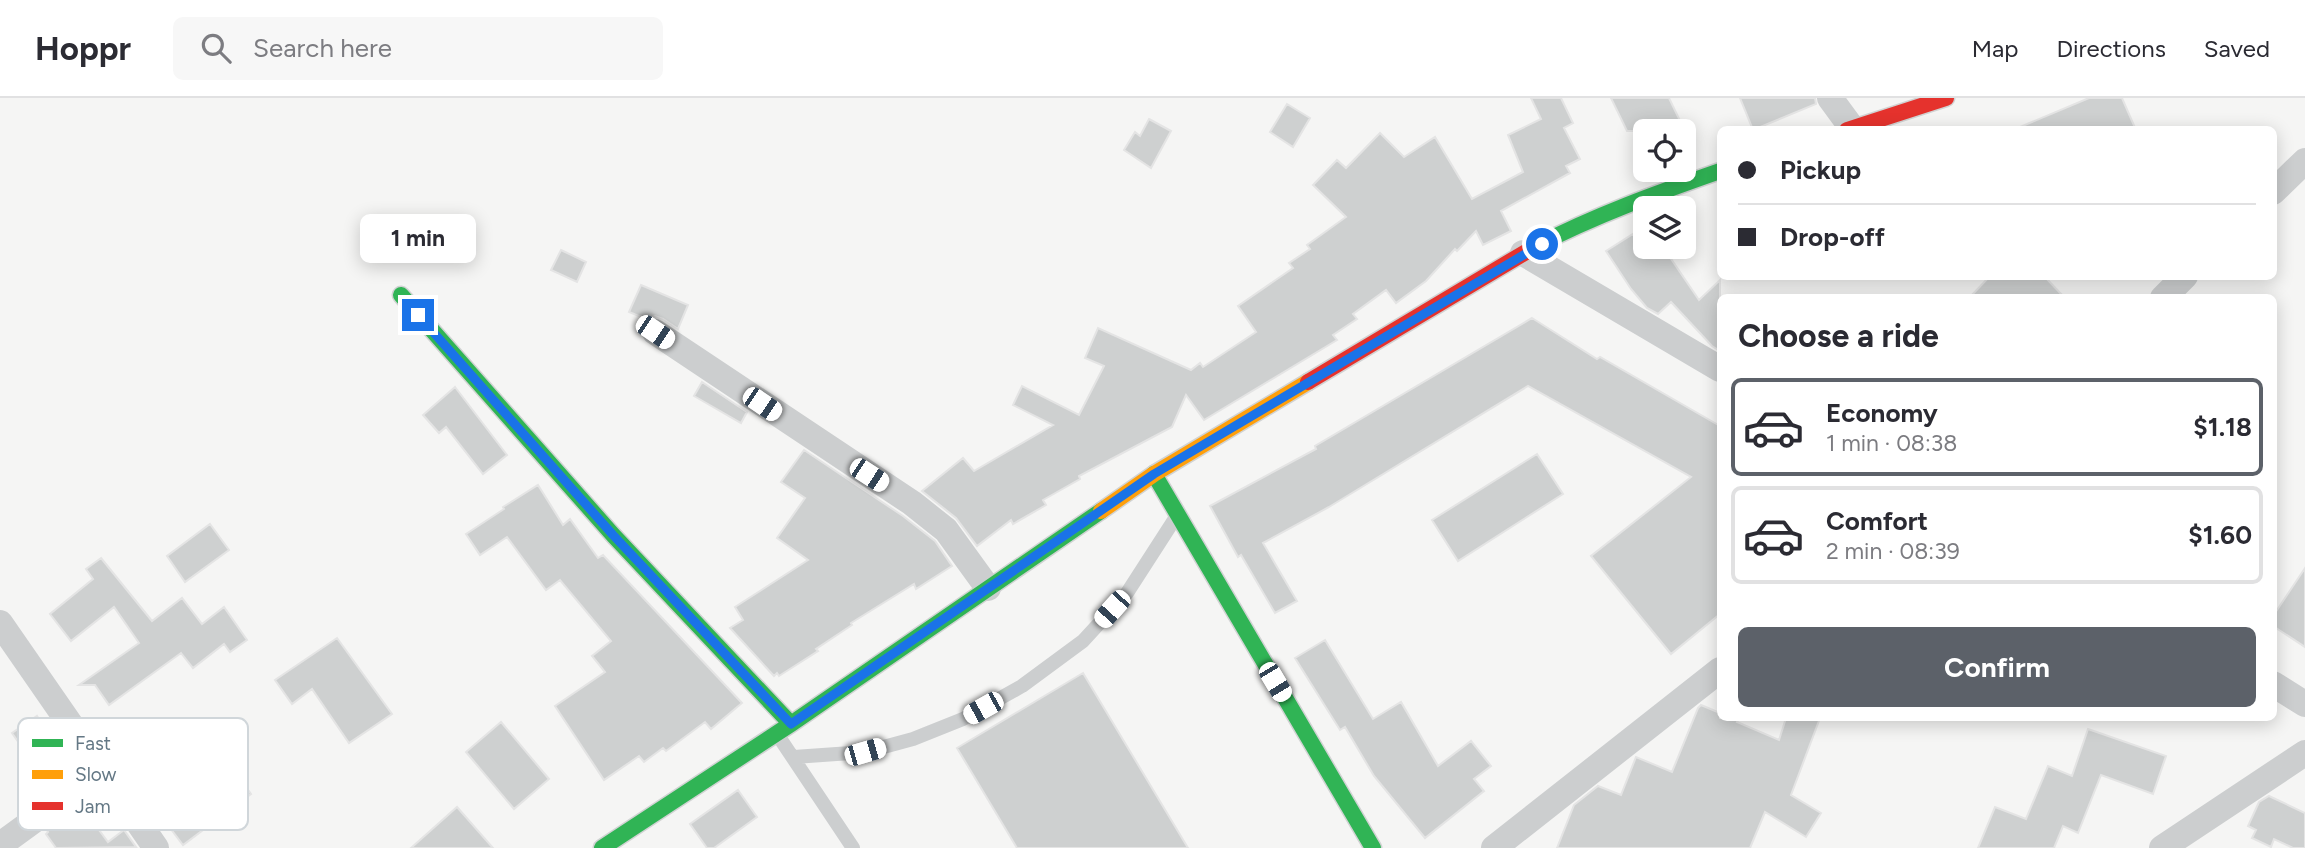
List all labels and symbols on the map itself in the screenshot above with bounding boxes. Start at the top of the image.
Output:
callout: 1 min [360,214,476,262]
route start [1526,228,1558,260]
route end [402,299,434,331]
car [632,312,679,352]
car [739,384,786,424]
car [846,455,893,495]
car [1091,586,1134,632]
car [1256,659,1295,705]
car [960,689,1007,727]
legend [18,718,248,830]
text: Fast [75,732,111,755]
car [842,736,889,768]
text: Slow [75,763,117,786]
text: Jam [75,795,111,818]

